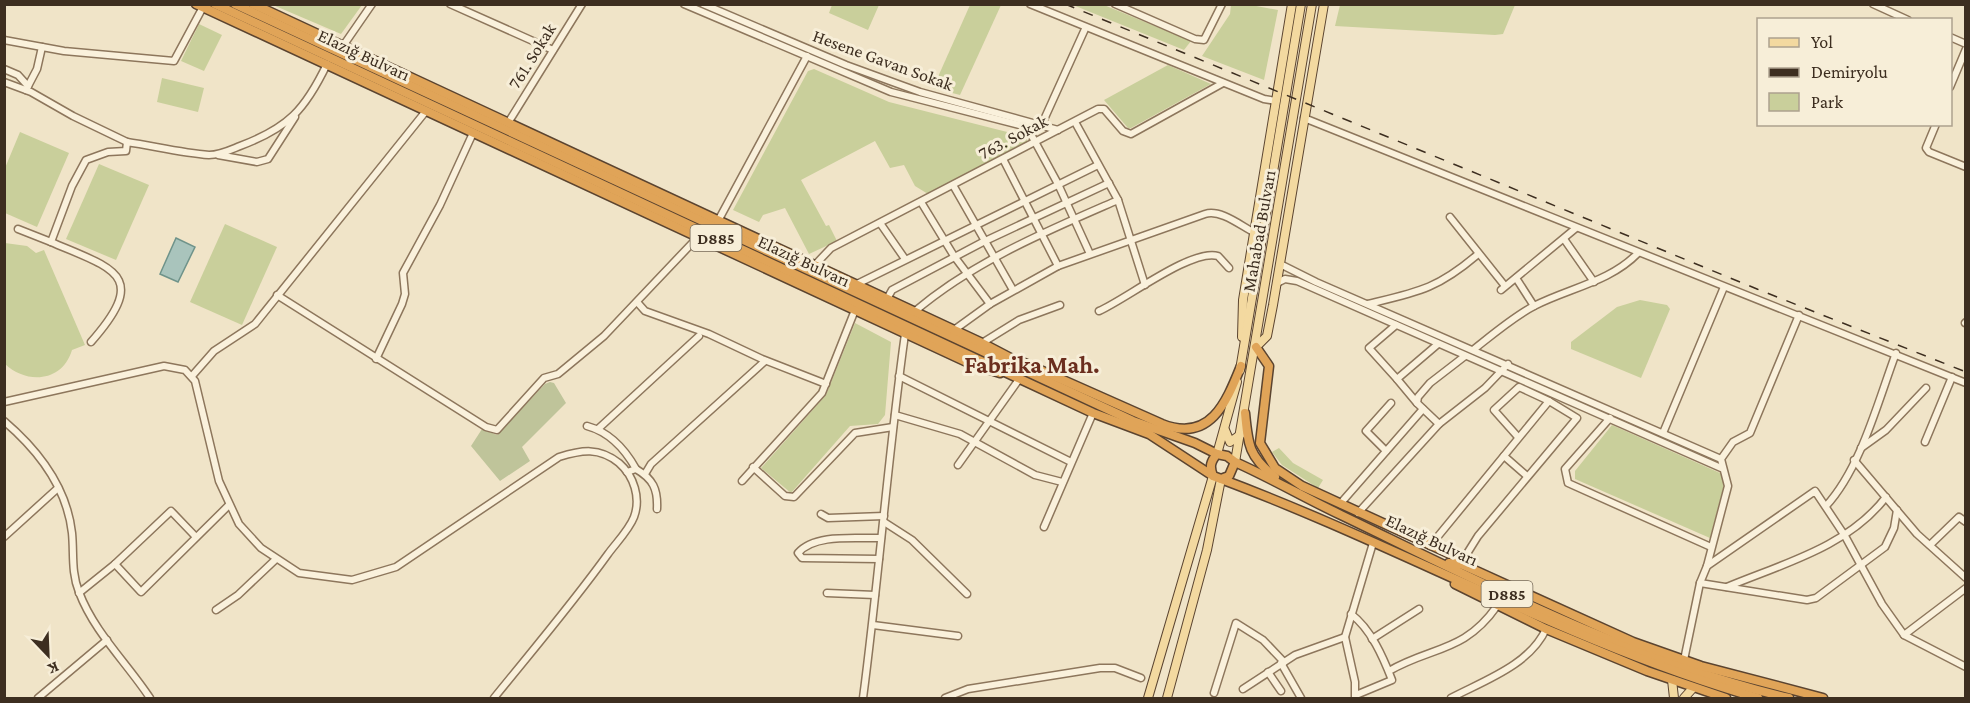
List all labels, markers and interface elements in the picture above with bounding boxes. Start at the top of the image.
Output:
legend [1757,18,1952,126]
street label: 761. Sokak [504,19,560,92]
street label: Elazığ Bulvarı [315,25,413,85]
street label: Hesene Gavan Sokak [810,25,956,95]
text: Yol [1811,32,1833,52]
text: Demiryolu [1811,62,1888,82]
text: Park [1811,92,1843,112]
street label: 763. Sokak [975,110,1051,164]
street label: Mahabad Bulvarı [1238,168,1280,294]
road number: D885 [690,225,742,251]
street label: Elazığ Bulvarı [755,231,853,291]
district label: Fabrika Mah. [964,351,1100,378]
street label: Elazığ Bulvarı [1383,510,1481,570]
road number: D885 [1482,581,1532,607]
north arrow [18,625,78,685]
text: K [45,659,62,678]

